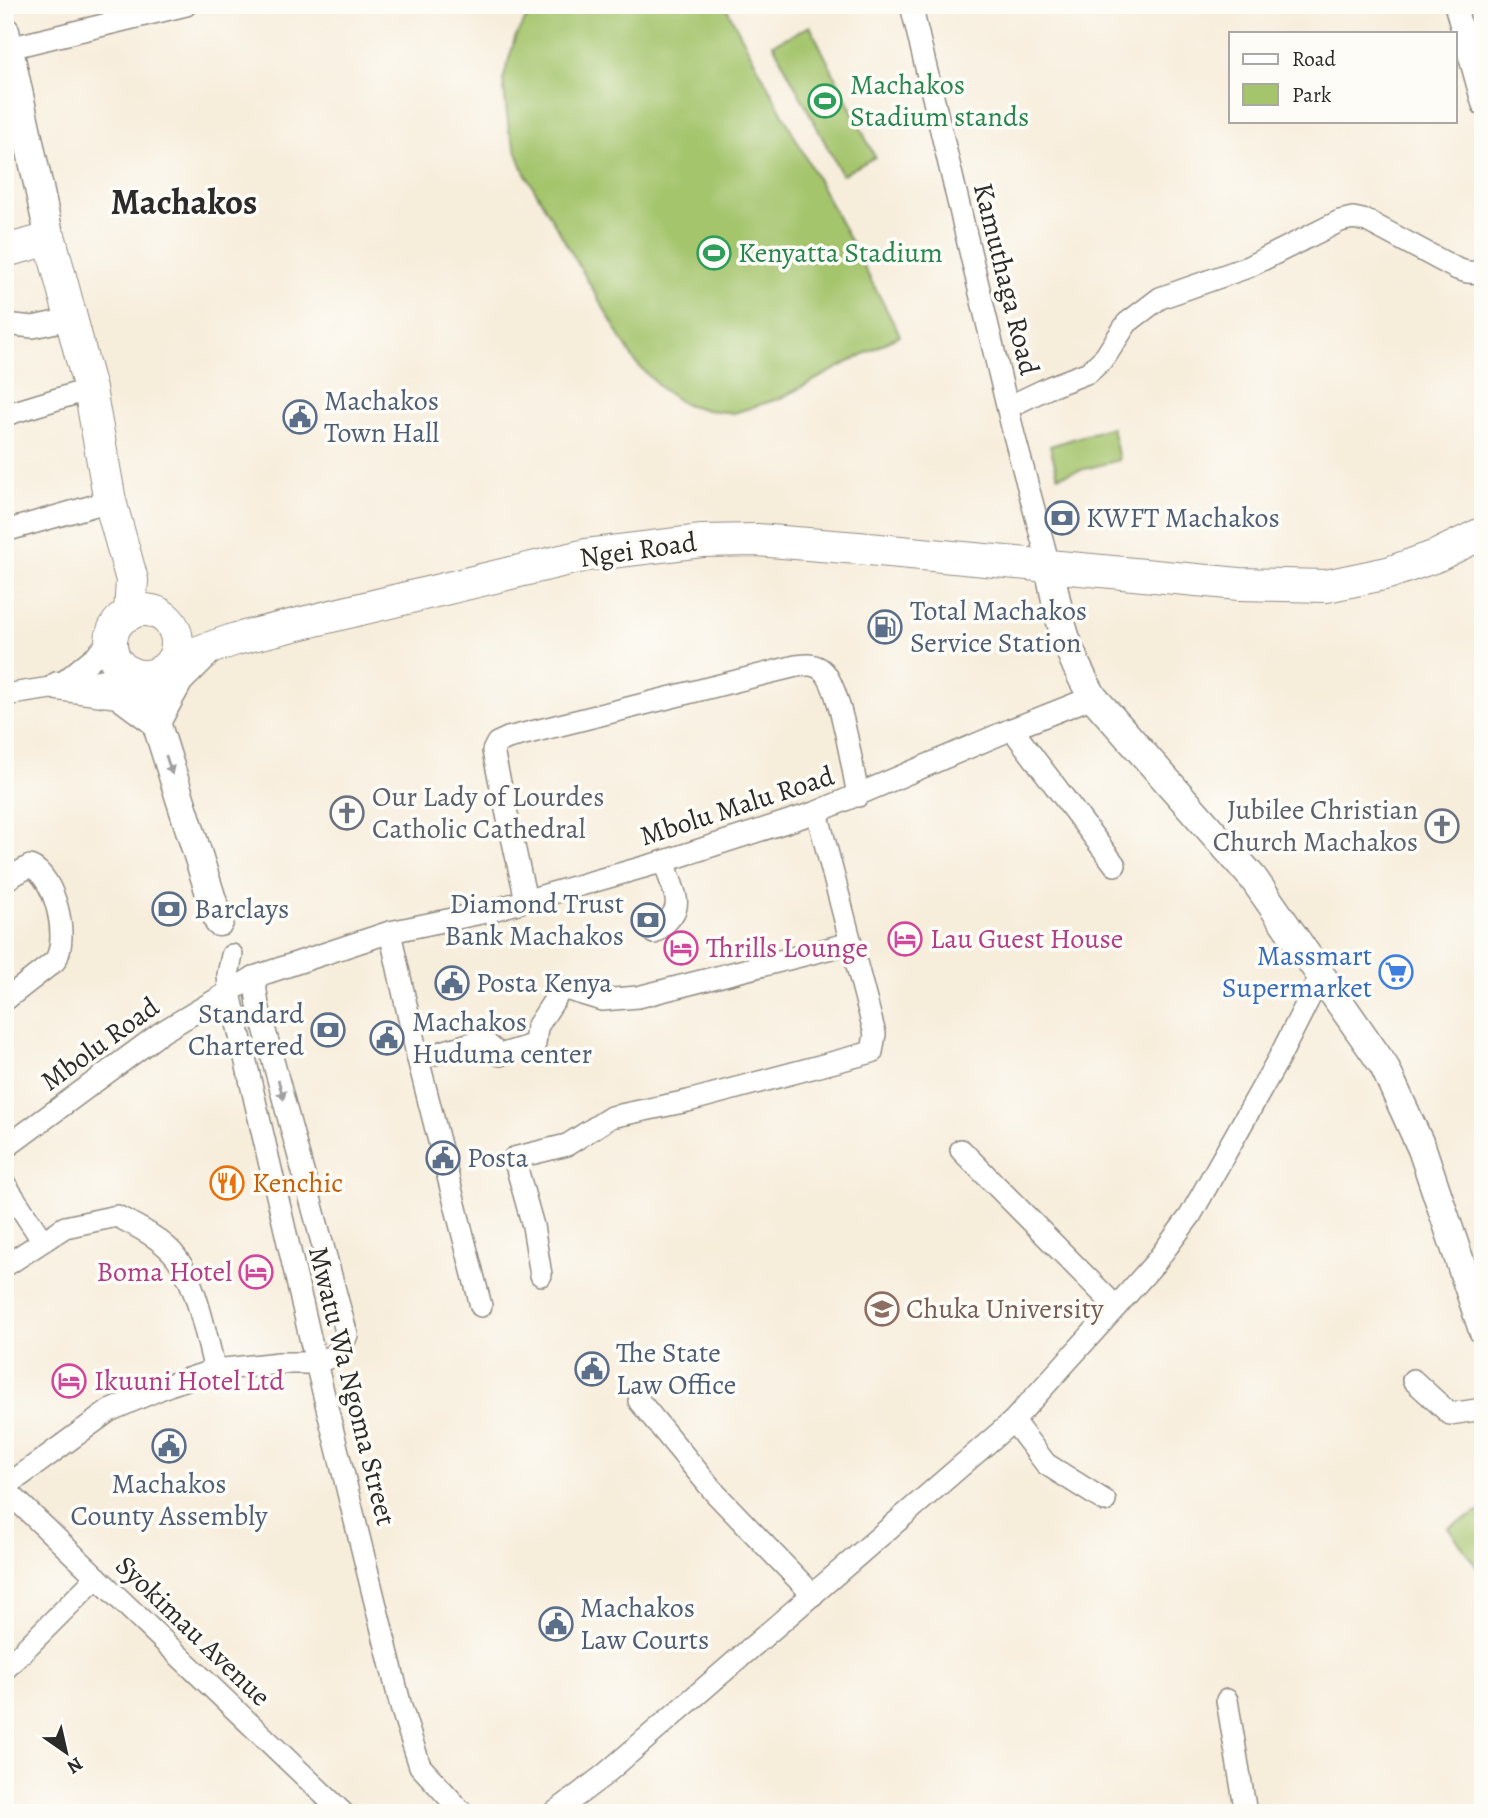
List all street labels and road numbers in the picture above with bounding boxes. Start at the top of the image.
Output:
street label: Kamuthaga Road [964,179,1048,380]
street label: Ngei Road [577,523,700,577]
street label: Mbolu Malu Road [635,756,840,855]
street label: Mbolu Road [33,988,168,1100]
street label: Mwatu Wa Ngoma Street [299,1243,405,1529]
street label: Syokimau Avenue [107,1547,279,1715]

